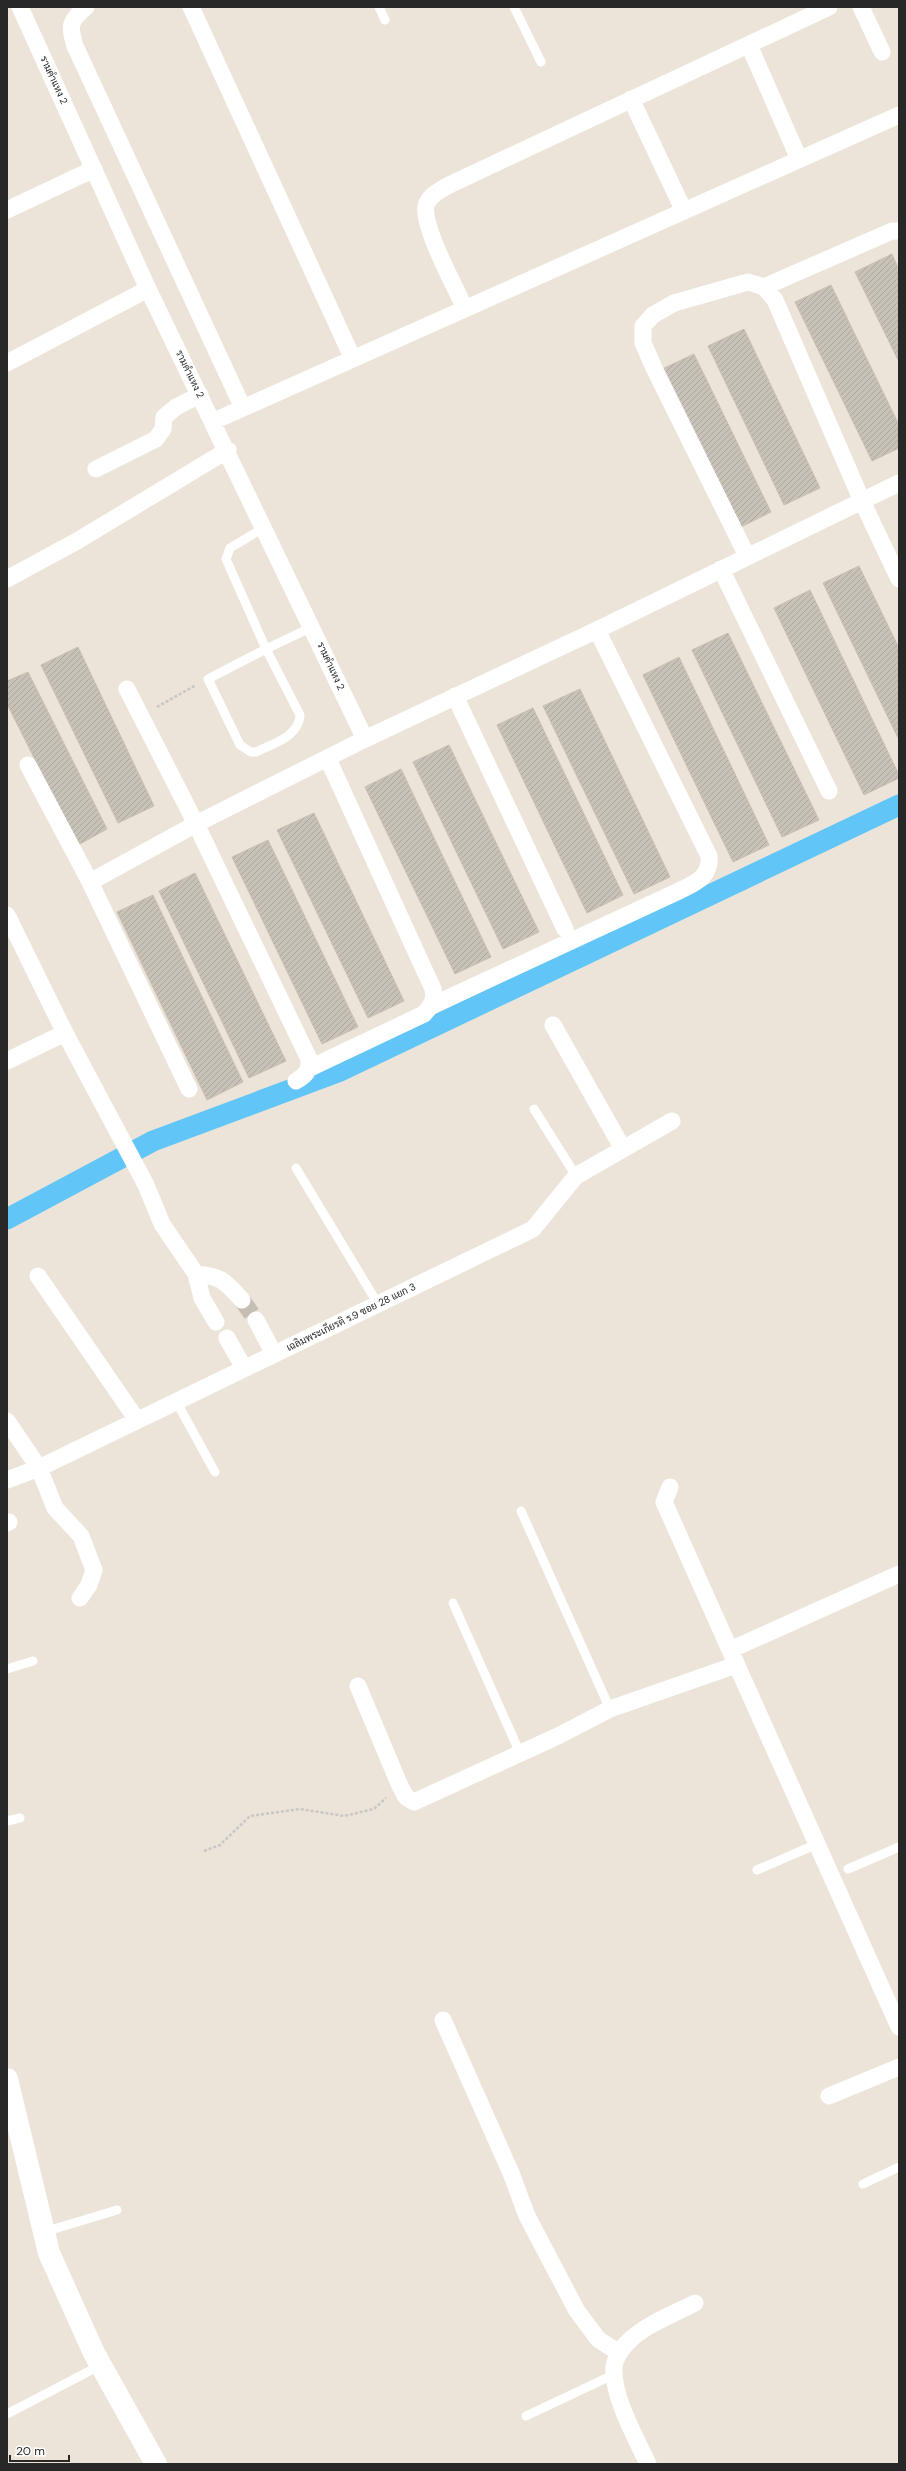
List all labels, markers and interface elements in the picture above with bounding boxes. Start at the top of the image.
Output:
street label: รามคำแหง 2 [37,54,71,106]
street label: รามคำแหง 2 [173,348,207,400]
street label: รามคำแหง 2 [314,640,348,692]
street label: เฉลิมพระเกียรติ ร.9 ซอย 28 แยก 3 [284,1280,418,1354]
scale bar [10,2437,69,2463]
text: 20 m [16,2443,45,2459]

